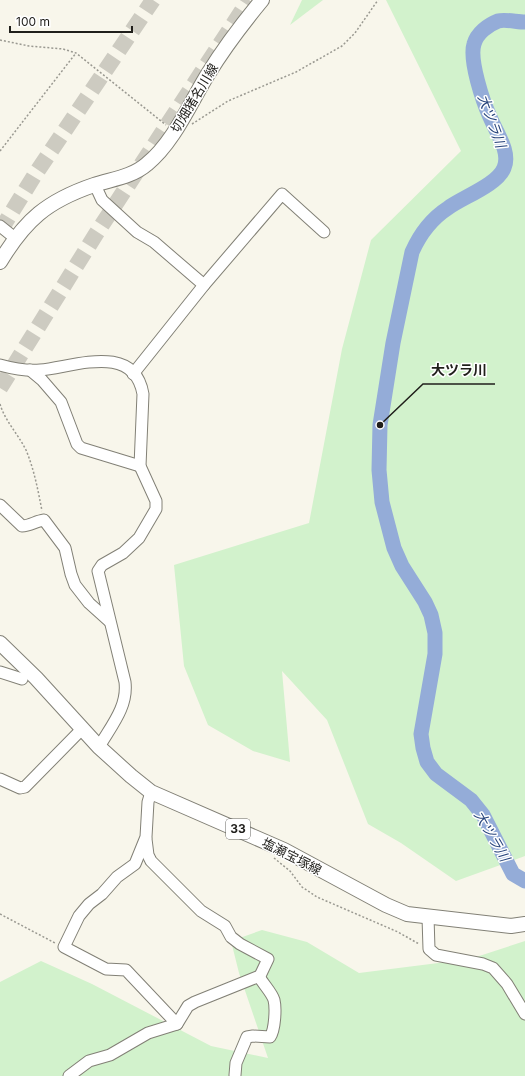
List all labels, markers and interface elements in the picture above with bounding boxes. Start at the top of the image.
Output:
scale bar [10,8,132,34]
text: 100 m [16,14,50,29]
street label: 切畑猪名川線 [167,60,221,136]
water label: 大ツラ川 [475,92,511,152]
callout: 大ツラ川 [423,358,495,384]
text: 大ツラ川 [431,361,487,378]
water label: 大ツラ川 [471,807,515,866]
road number: 33 [226,819,250,839]
street label: 塩瀬宝塚線 [259,834,325,878]

